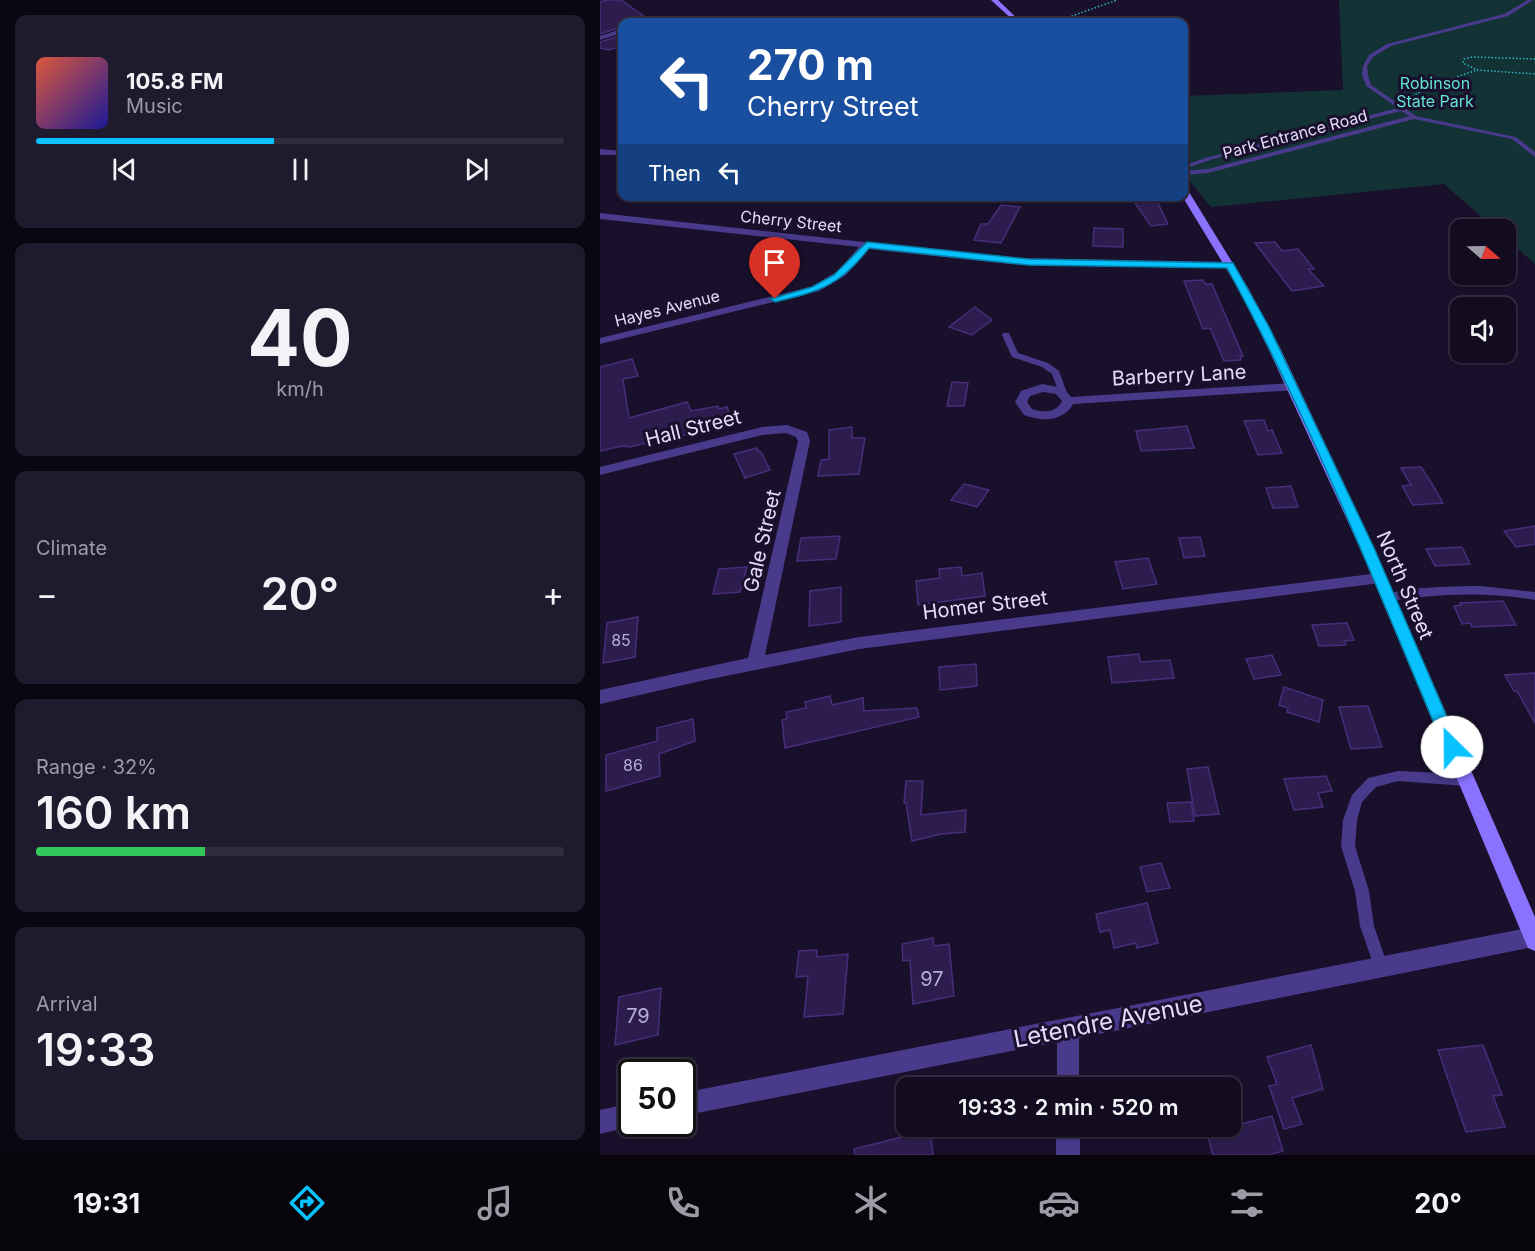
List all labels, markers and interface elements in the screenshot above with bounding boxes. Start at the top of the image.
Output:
text: 270 m [747,39,874,90]
icon: left [648,42,726,120]
text: 105.8 FM [126,68,224,94]
park label: Robinson State Park [1396,73,1474,111]
text: Cherry Street [747,90,919,123]
text: Music [126,94,183,118]
street label: Park Entrance Road [1220,105,1370,163]
icon: previous [108,153,141,186]
icon: pause [284,153,317,186]
icon: next [460,153,493,186]
icon: left [713,156,746,189]
text: Then [648,160,701,186]
street label: Cherry Street [739,206,843,236]
north arrow [1450,219,1516,285]
map controls [1450,219,1516,363]
pin [749,237,800,299]
icon: arrive [758,246,791,279]
street label: Hayes Avenue [612,285,722,331]
text: 40 [247,290,353,385]
button: sound [1450,297,1516,363]
street label: Barberry Lane [1111,359,1247,391]
text: km/h [276,377,324,401]
street label: Hall Street [643,404,744,451]
street label: Gale Street [739,487,786,595]
street label: North Street [1371,527,1439,643]
text: Climate [36,536,107,560]
text: 20° [261,566,339,621]
text: − [36,574,58,614]
text: + [542,574,564,614]
street label: Homer Street [921,585,1049,625]
house number: 85 [611,630,631,650]
position arrow [1420,715,1484,779]
text: Range · 32% [36,755,157,779]
house number: 86 [623,755,643,775]
text: 160 km [36,785,191,840]
house number: 97 [920,967,944,991]
street label: Letendre Avenue [1011,988,1205,1054]
text: Arrival [36,992,98,1016]
house number: 79 [626,1004,650,1028]
text: 19:33 [36,1022,155,1077]
speed limit sign: 50 [618,1059,696,1137]
text: 19:33 · 2 min · 520 m [958,1094,1179,1120]
icon: directions [286,1182,328,1224]
icon: music [474,1182,516,1224]
icon: phone [662,1182,704,1224]
icon: climate [850,1182,892,1224]
icon: car [1038,1182,1080,1224]
icon: filters [1226,1182,1268,1224]
text: 19:31 [73,1187,140,1220]
text: 20° [1414,1187,1462,1220]

